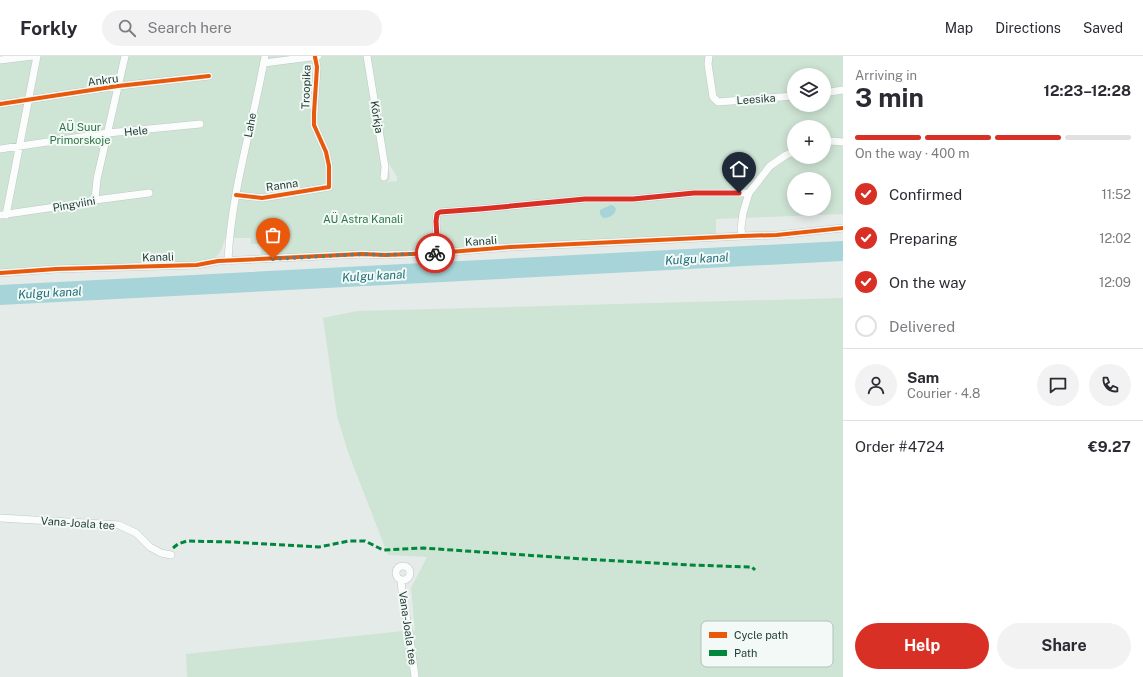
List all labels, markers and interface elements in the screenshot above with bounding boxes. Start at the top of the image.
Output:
search box [102,10,382,46]
text: Forkly [20,17,78,39]
icon: search [116,17,138,39]
text: Search here [148,19,232,36]
text: Map [945,20,973,36]
text: Directions [995,20,1061,36]
text: Saved [1083,20,1123,36]
street label: Troopika [299,65,313,109]
map controls [787,68,831,216]
button: layers [787,68,831,112]
text: Arriving in [855,68,917,83]
street label: Ankru [87,72,119,88]
text: 3 min [855,82,924,113]
text: 12:23–12:28 [1043,82,1131,99]
street label: Leesika [736,92,776,106]
street label: Kõrkja [369,100,385,134]
street label: Lahe [242,112,258,138]
park label: AÜ Suur Primorskoje [50,120,110,146]
button: + [787,120,831,164]
street label: Hele [124,124,148,138]
text: On the way · 400 m [855,146,970,161]
pin [722,152,756,193]
icon: home [728,158,750,180]
button: − [787,172,831,216]
street label: Ranna [265,177,299,193]
icon: check [855,183,877,205]
text: Confirmed [889,186,962,203]
text: 11:52 [1101,187,1131,202]
street label: Pingviini [52,194,96,214]
park label: AÜ Astra Kanali [323,212,403,225]
pin [256,218,290,259]
icon: bag [262,224,284,246]
icon: check [855,227,877,249]
text: Preparing [889,230,958,247]
text: 12:02 [1099,231,1131,246]
courier [415,233,455,273]
street label: Kanali [465,234,497,248]
icon: bike [424,242,446,264]
street label: Kanali [142,250,174,264]
water label: Kulgu kanal [665,250,729,268]
water label: Kulgu kanal [342,267,406,285]
icon: check [855,271,877,293]
text: On the way [889,274,966,291]
text: 12:09 [1099,275,1131,290]
water label: Kulgu kanal [18,284,82,302]
text: Delivered [889,318,955,335]
button: person [855,364,897,406]
button: chat [1037,364,1079,406]
button: phone [1089,364,1131,406]
text: Sam [907,369,939,386]
text: Courier · 4.8 [907,386,980,401]
text: Order #4724 [855,438,945,455]
text: €9.27 [1088,438,1131,455]
street label: Vana-Joala tee [40,514,116,532]
street label: Vana-Joala tee [397,590,419,666]
legend [701,621,833,667]
button: Help [855,623,989,669]
button: Share [997,623,1131,669]
text: Cycle path [734,629,788,641]
text: Path [734,647,757,659]

